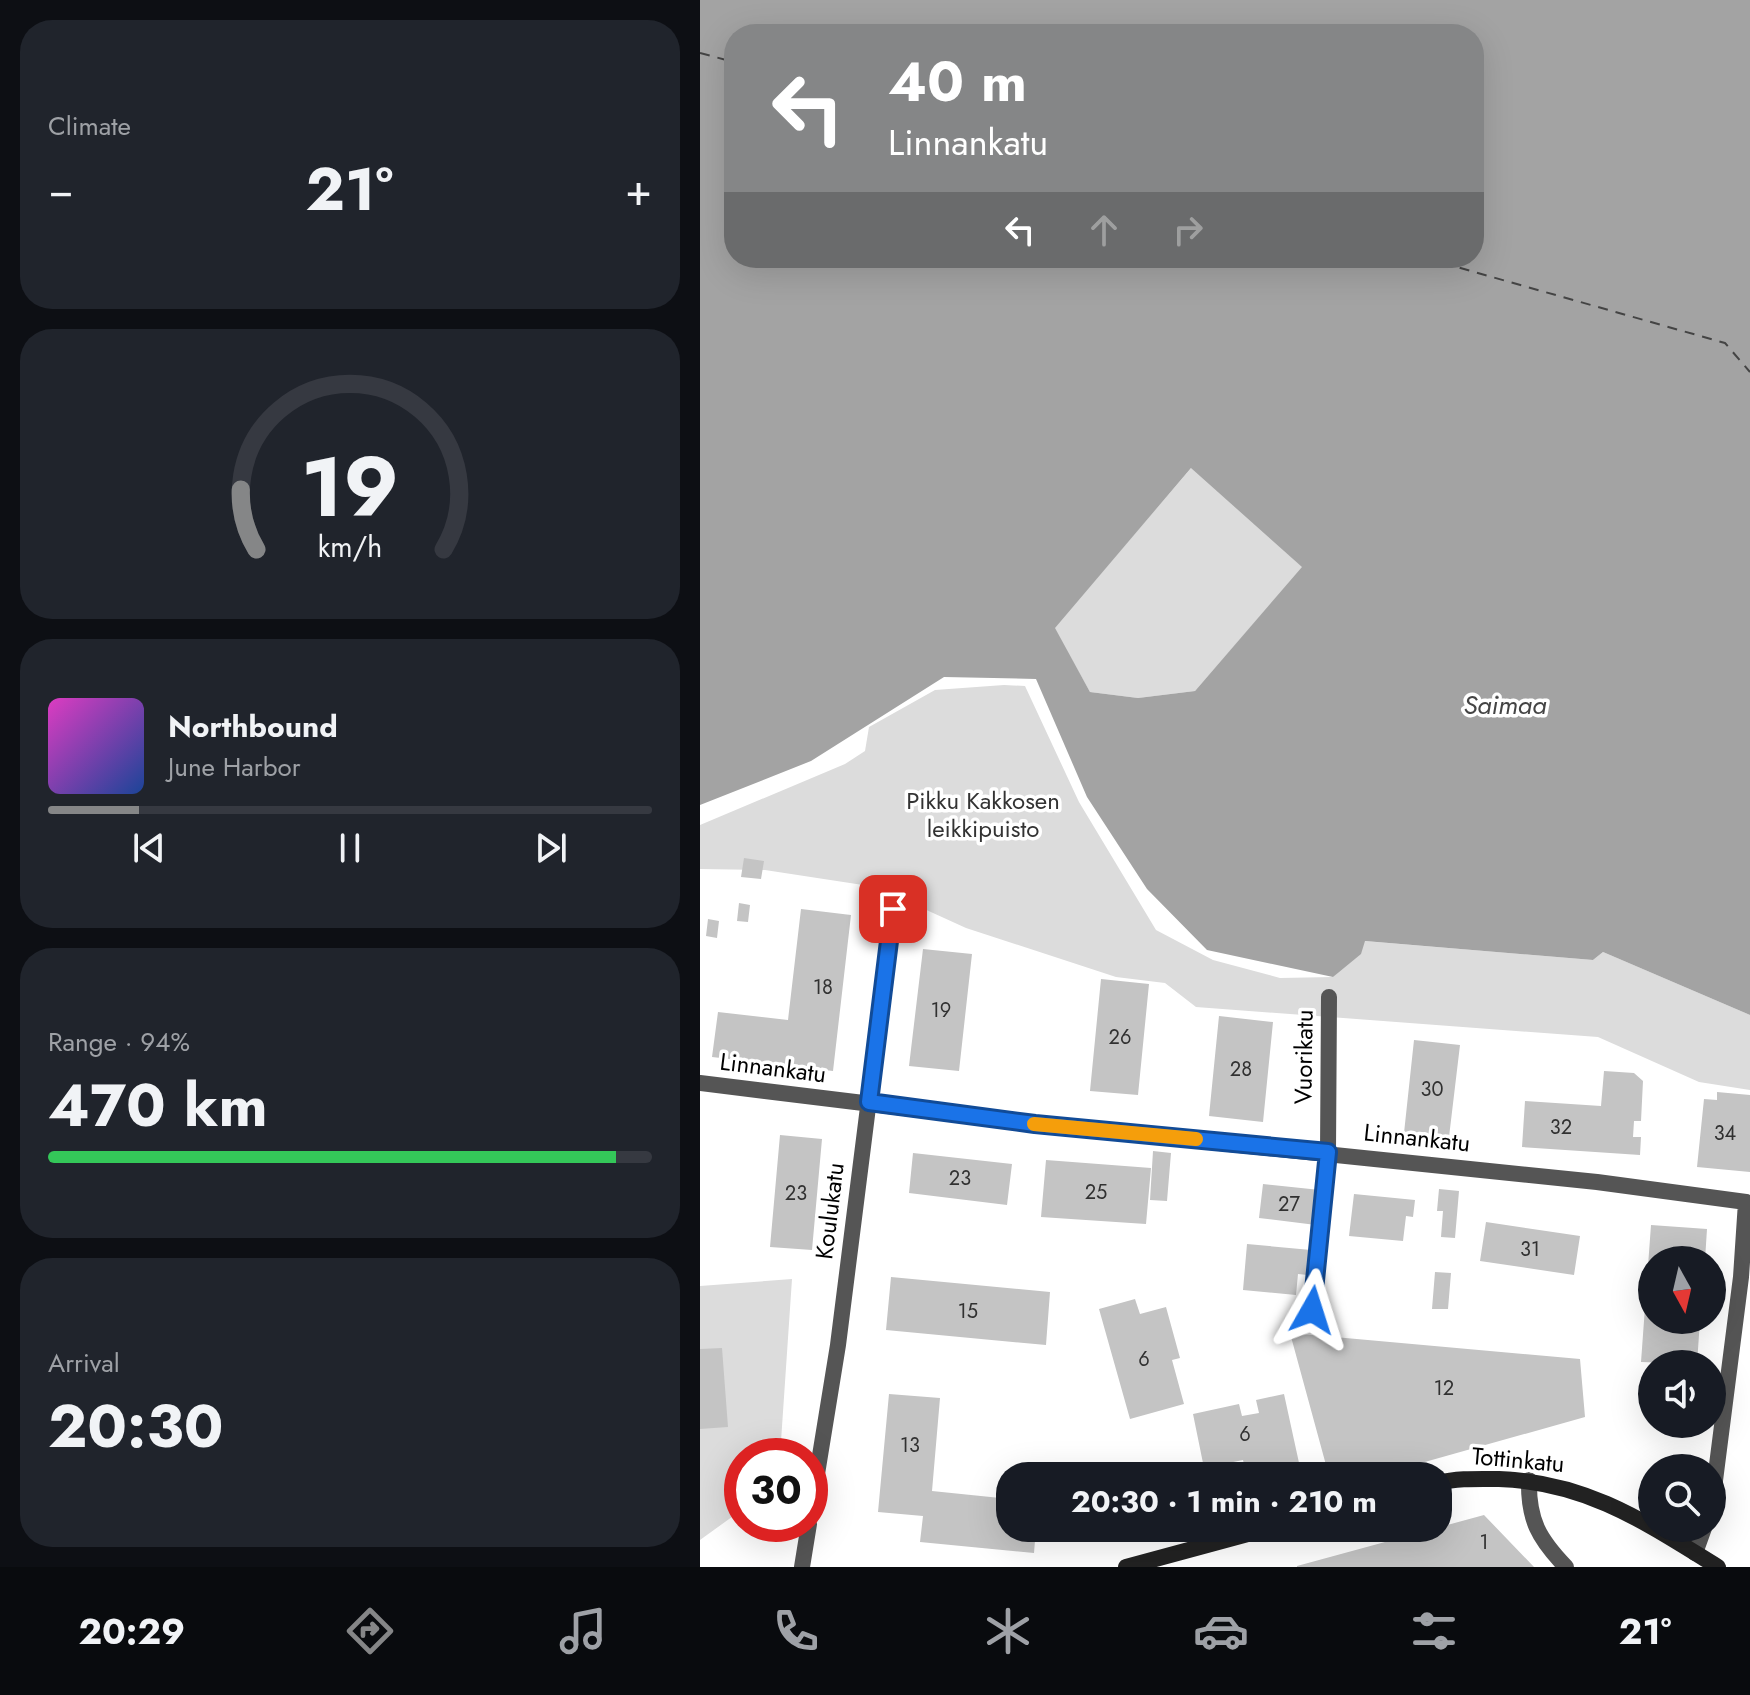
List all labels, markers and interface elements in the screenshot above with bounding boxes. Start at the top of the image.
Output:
text: 40 m [888,41,1027,122]
icon: left [756,56,860,160]
text: Climate [48,107,131,145]
text: Linnankatu [888,116,1048,168]
text: 21° [306,146,393,233]
text: − [48,158,74,222]
text: + [625,158,652,222]
icon: left [998,208,1042,252]
icon: ahead [1082,208,1126,252]
icon: right [1166,208,1210,252]
text: 19 [301,427,399,547]
text: km/h [318,526,382,568]
water label: Saimaa [1463,686,1547,724]
text: Northbound [168,705,338,748]
text: June Harbor [168,748,301,786]
park label: Pikku Kakkosen leikkipuisto [906,783,1060,846]
icon: previous [127,826,171,870]
icon: pause [328,826,372,870]
icon: next [529,826,573,870]
pin [859,875,927,943]
icon: arrive [871,887,915,931]
house number: 18 [813,973,833,1002]
house number: 19 [931,996,951,1025]
street label: Vuorikatu [1285,1009,1322,1105]
text: Range · 94% [48,1023,190,1061]
house number: 26 [1109,1023,1131,1052]
street label: Linnankatu [718,1044,828,1091]
house number: 28 [1230,1055,1252,1084]
text: 470 km [48,1062,268,1149]
house number: 30 [1421,1075,1443,1104]
house number: 32 [1550,1113,1572,1142]
street label: Linnankatu [1362,1115,1472,1160]
house number: 34 [1714,1119,1737,1148]
street label: Koulukatu [806,1161,853,1261]
house number: 23 [949,1164,971,1193]
house number: 25 [1085,1178,1107,1207]
house number: 23 [785,1179,807,1208]
house number: 27 [1278,1190,1300,1219]
house number: 31 [1520,1235,1540,1264]
north arrow [1638,1246,1726,1334]
map controls [1638,1246,1726,1542]
position arrow [1270,1268,1354,1352]
house number: 15 [958,1297,978,1326]
text: Arrival [48,1344,120,1382]
house number: 6 [1138,1345,1150,1374]
button: sound [1638,1350,1726,1438]
house number: 12 [1434,1374,1454,1403]
text: 20:30 [48,1383,223,1470]
house number: 6 [1239,1420,1251,1449]
house number: 13 [900,1431,920,1460]
speed limit sign: 30 [724,1438,828,1542]
street label: Tottinkatu [1470,1438,1566,1481]
button: search [1638,1454,1726,1542]
text: 20:30 · 1 min · 210 m [1071,1480,1377,1523]
house number: 1 [1480,1528,1489,1557]
icon: directions [342,1603,398,1659]
icon: music [555,1603,611,1659]
icon: phone [768,1603,824,1659]
icon: climate [980,1603,1036,1659]
icon: car [1193,1603,1249,1659]
icon: filters [1406,1603,1462,1659]
text: 20:29 [78,1605,185,1657]
text: 21° [1619,1605,1671,1657]

